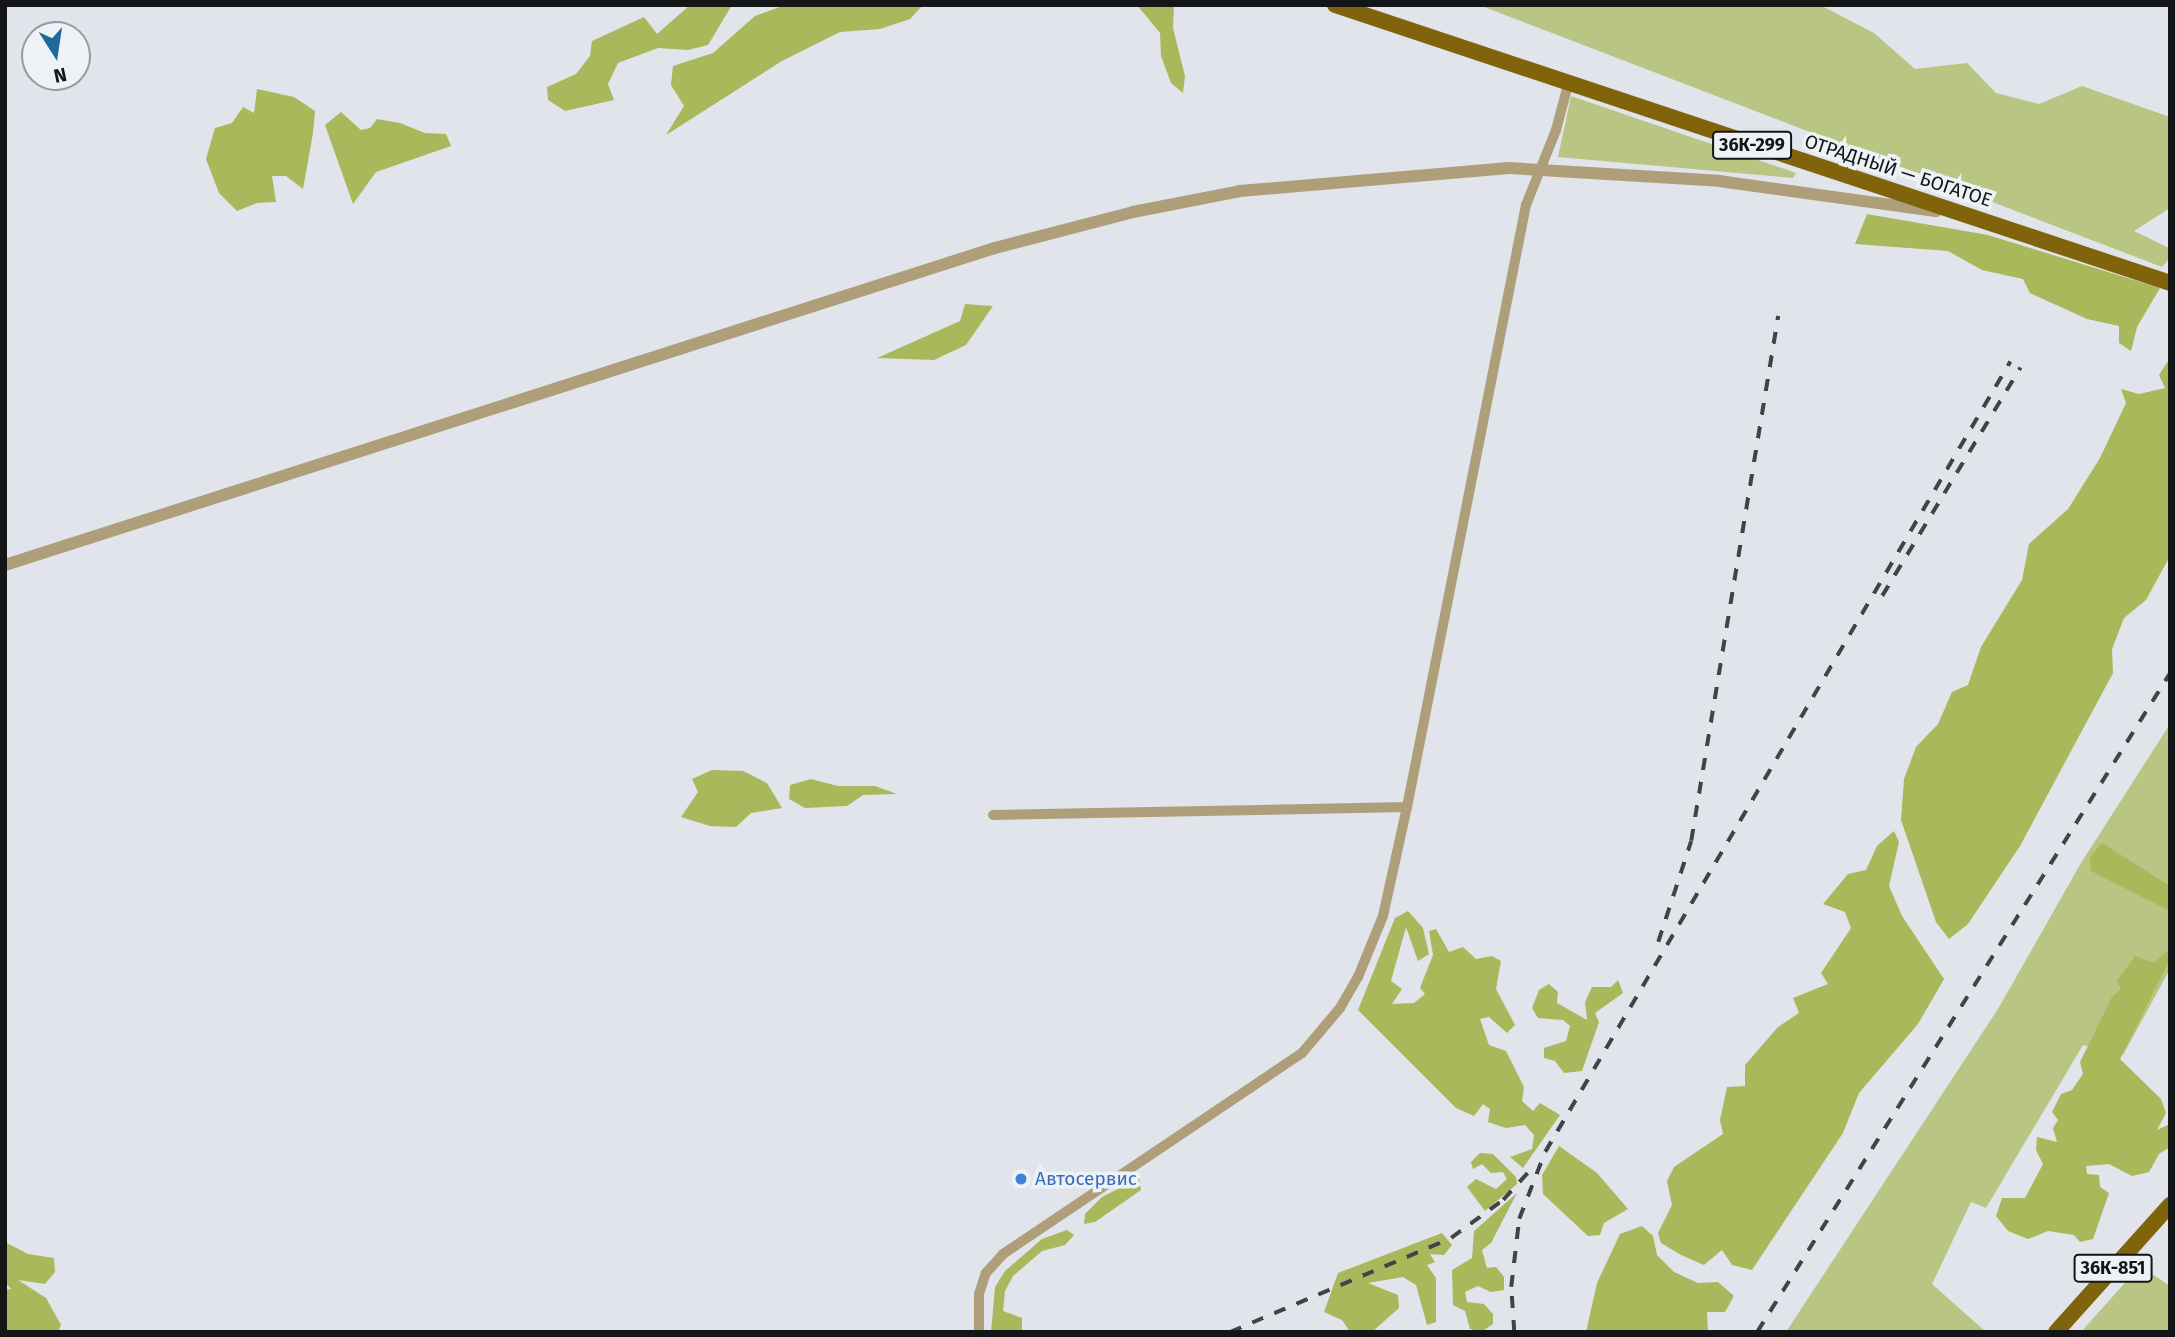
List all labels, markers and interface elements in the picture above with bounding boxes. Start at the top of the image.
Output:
north arrow [21,21,91,91]
text: N [52,63,69,88]
road number: 36К-299 [1712,130,1792,160]
street label: ОТРАДНЫЙ — БОГАТОЕ [1801,130,1995,212]
place label: Автосервис [1035,1168,1137,1190]
marker: Автосервис [1013,1171,1029,1187]
road number: 36К-851 [2073,1254,2153,1282]

